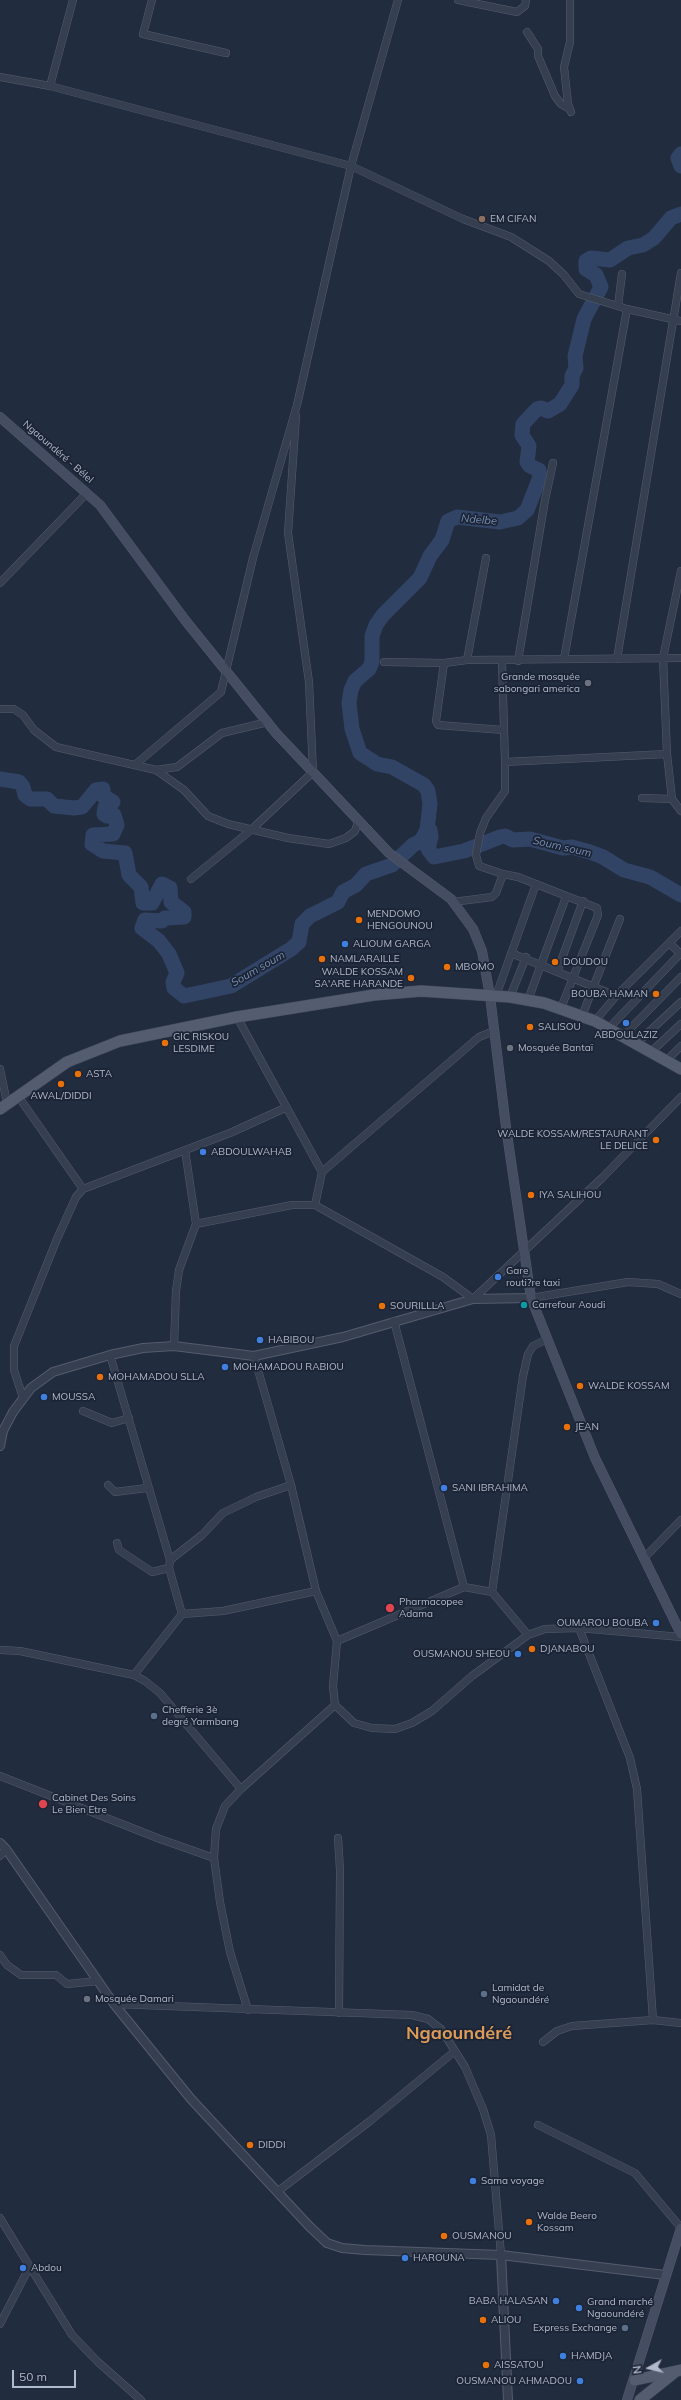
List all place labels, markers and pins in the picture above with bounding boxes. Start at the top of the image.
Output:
place label: EM CIFAN [490,213,536,225]
marker: EM CIFAN [477,214,487,224]
place label: Grande mosquée sabongari america [494,671,580,694]
marker: Grande mosquée sabongari america [583,678,593,688]
place label: MENDOMO HENGOUNOU [367,908,433,932]
marker: MENDOMO HENGOUNOU [354,915,364,925]
place label: ALIOUM GARGA [353,938,431,950]
marker: ALIOUM GARGA [340,939,350,949]
place label: NAMLARAILLE [330,953,400,965]
marker: NAMLARAILLE [317,954,327,964]
place label: DOUDOU [563,956,608,968]
marker: DOUDOU [550,957,560,967]
place label: MBOMO [455,961,494,973]
marker: MBOMO [442,962,452,972]
place label: WALDE KOSSAM SA'ARE HARANDE [314,966,403,990]
marker: WALDE KOSSAM SA'ARE HARANDE [406,973,416,983]
place label: BOUBA HAMAN [571,988,648,1000]
marker: BOUBA HAMAN [651,989,661,999]
marker: ABDOULAZIZ [621,1018,631,1028]
place label: SALISOU [538,1021,581,1033]
marker: SALISOU [525,1022,535,1032]
place label: ABDOULAZIZ [594,1029,658,1041]
place label: GIC RISKOU LESDIME [173,1031,229,1054]
marker: GIC RISKOU LESDIME [160,1038,170,1048]
place label: Mosquée Bantaï [518,1042,593,1054]
marker: Mosquée Bantaï [505,1043,515,1053]
place label: ASTA [86,1068,112,1080]
marker: ASTA [73,1069,83,1079]
marker: AWAL/DIDDI [56,1079,66,1089]
place label: AWAL/DIDDI [30,1090,92,1102]
place label: WALDE KOSSAM/RESTAURANT LE DELICE [497,1128,648,1152]
marker: WALDE KOSSAM/RESTAURANT LE DELICE [651,1135,661,1145]
place label: ABDOULWAHAB [211,1146,292,1158]
marker: ABDOULWAHAB [198,1147,208,1157]
place label: IYA SALIHOU [539,1189,601,1201]
marker: IYA SALIHOU [526,1190,536,1200]
place label: Gare routi?re taxi [506,1265,560,1288]
marker: Gare routi?re taxi [493,1272,503,1282]
place label: Carrefour Aoudi [532,1299,605,1311]
place label: SOURILLLA [390,1300,444,1312]
marker: Carrefour Aoudi [519,1300,529,1310]
marker: SOURILLLA [377,1301,387,1311]
place label: HABIBOU [268,1334,314,1346]
marker: HABIBOU [255,1335,265,1345]
place label: MOHAMADOU RABIOU [233,1361,344,1373]
marker: MOHAMADOU RABIOU [220,1362,230,1372]
place label: MOHAMADOU SLLA [108,1371,205,1383]
marker: MOHAMADOU SLLA [95,1372,105,1382]
place label: WALDE KOSSAM [588,1380,669,1392]
marker: WALDE KOSSAM [575,1381,585,1391]
place label: MOUSSA [52,1391,95,1403]
marker: MOUSSA [39,1392,49,1402]
place label: JEAN [575,1421,599,1433]
marker: JEAN [562,1422,572,1432]
place label: SANI IBRAHIMA [452,1482,528,1494]
marker: SANI IBRAHIMA [439,1483,449,1493]
place label: Pharmacopee Adama [399,1596,463,1620]
marker: Pharmacopee Adama [384,1602,396,1614]
place label: OUMAROU BOUBA [557,1617,648,1629]
marker: OUMAROU BOUBA [651,1618,661,1628]
place label: DJANABOU [540,1643,594,1655]
marker: DJANABOU [527,1644,537,1654]
place label: OUSMANOU SHEOU [413,1648,510,1660]
marker: OUSMANOU SHEOU [513,1649,523,1659]
place label: Chefferie 3è degré Yarmbang [162,1704,239,1728]
marker: Chefferie 3è degré Yarmbang [149,1711,159,1721]
place label: Cabinet Des Soins Le Bien Etre [52,1792,136,1816]
marker: Cabinet Des Soins Le Bien Etre [37,1798,49,1810]
place label: Lamidat de Ngaoundéré [492,1982,549,2006]
marker: Lamidat de Ngaoundéré [479,1989,489,1999]
place label: Mosquée Damari [95,1993,174,2005]
marker: Mosquée Damari [82,1994,92,2004]
place label: DIDDI [258,2139,286,2151]
marker: DIDDI [245,2140,255,2150]
place label: Sama voyage [481,2175,544,2187]
marker: Sama voyage [468,2176,478,2186]
place label: Walde Beero Kossam [537,2210,597,2234]
marker: Walde Beero Kossam [524,2217,534,2227]
place label: OUSMANOU [452,2230,512,2242]
marker: OUSMANOU [439,2231,449,2241]
place label: HAROUNA [413,2252,465,2264]
marker: HAROUNA [400,2253,410,2263]
place label: Abdou [31,2262,62,2274]
marker: Abdou [18,2263,28,2273]
place label: BABA HALASAN [469,2295,548,2307]
marker: BABA HALASAN [551,2296,561,2306]
place label: Grand marché Ngaoundéré [587,2296,653,2320]
marker: Grand marché Ngaoundéré [574,2303,584,2313]
place label: ALIOU [491,2314,521,2326]
marker: ALIOU [478,2315,488,2325]
place label: Express Exchange [533,2322,617,2334]
marker: Express Exchange [620,2323,630,2333]
place label: HAMDJA [571,2350,612,2362]
marker: HAMDJA [558,2351,568,2361]
place label: AISSATOU [494,2359,544,2371]
marker: AISSATOU [481,2360,491,2370]
place label: OUSMANOU AHMADOU [456,2375,572,2387]
marker: OUSMANOU AHMADOU [575,2376,585,2386]

